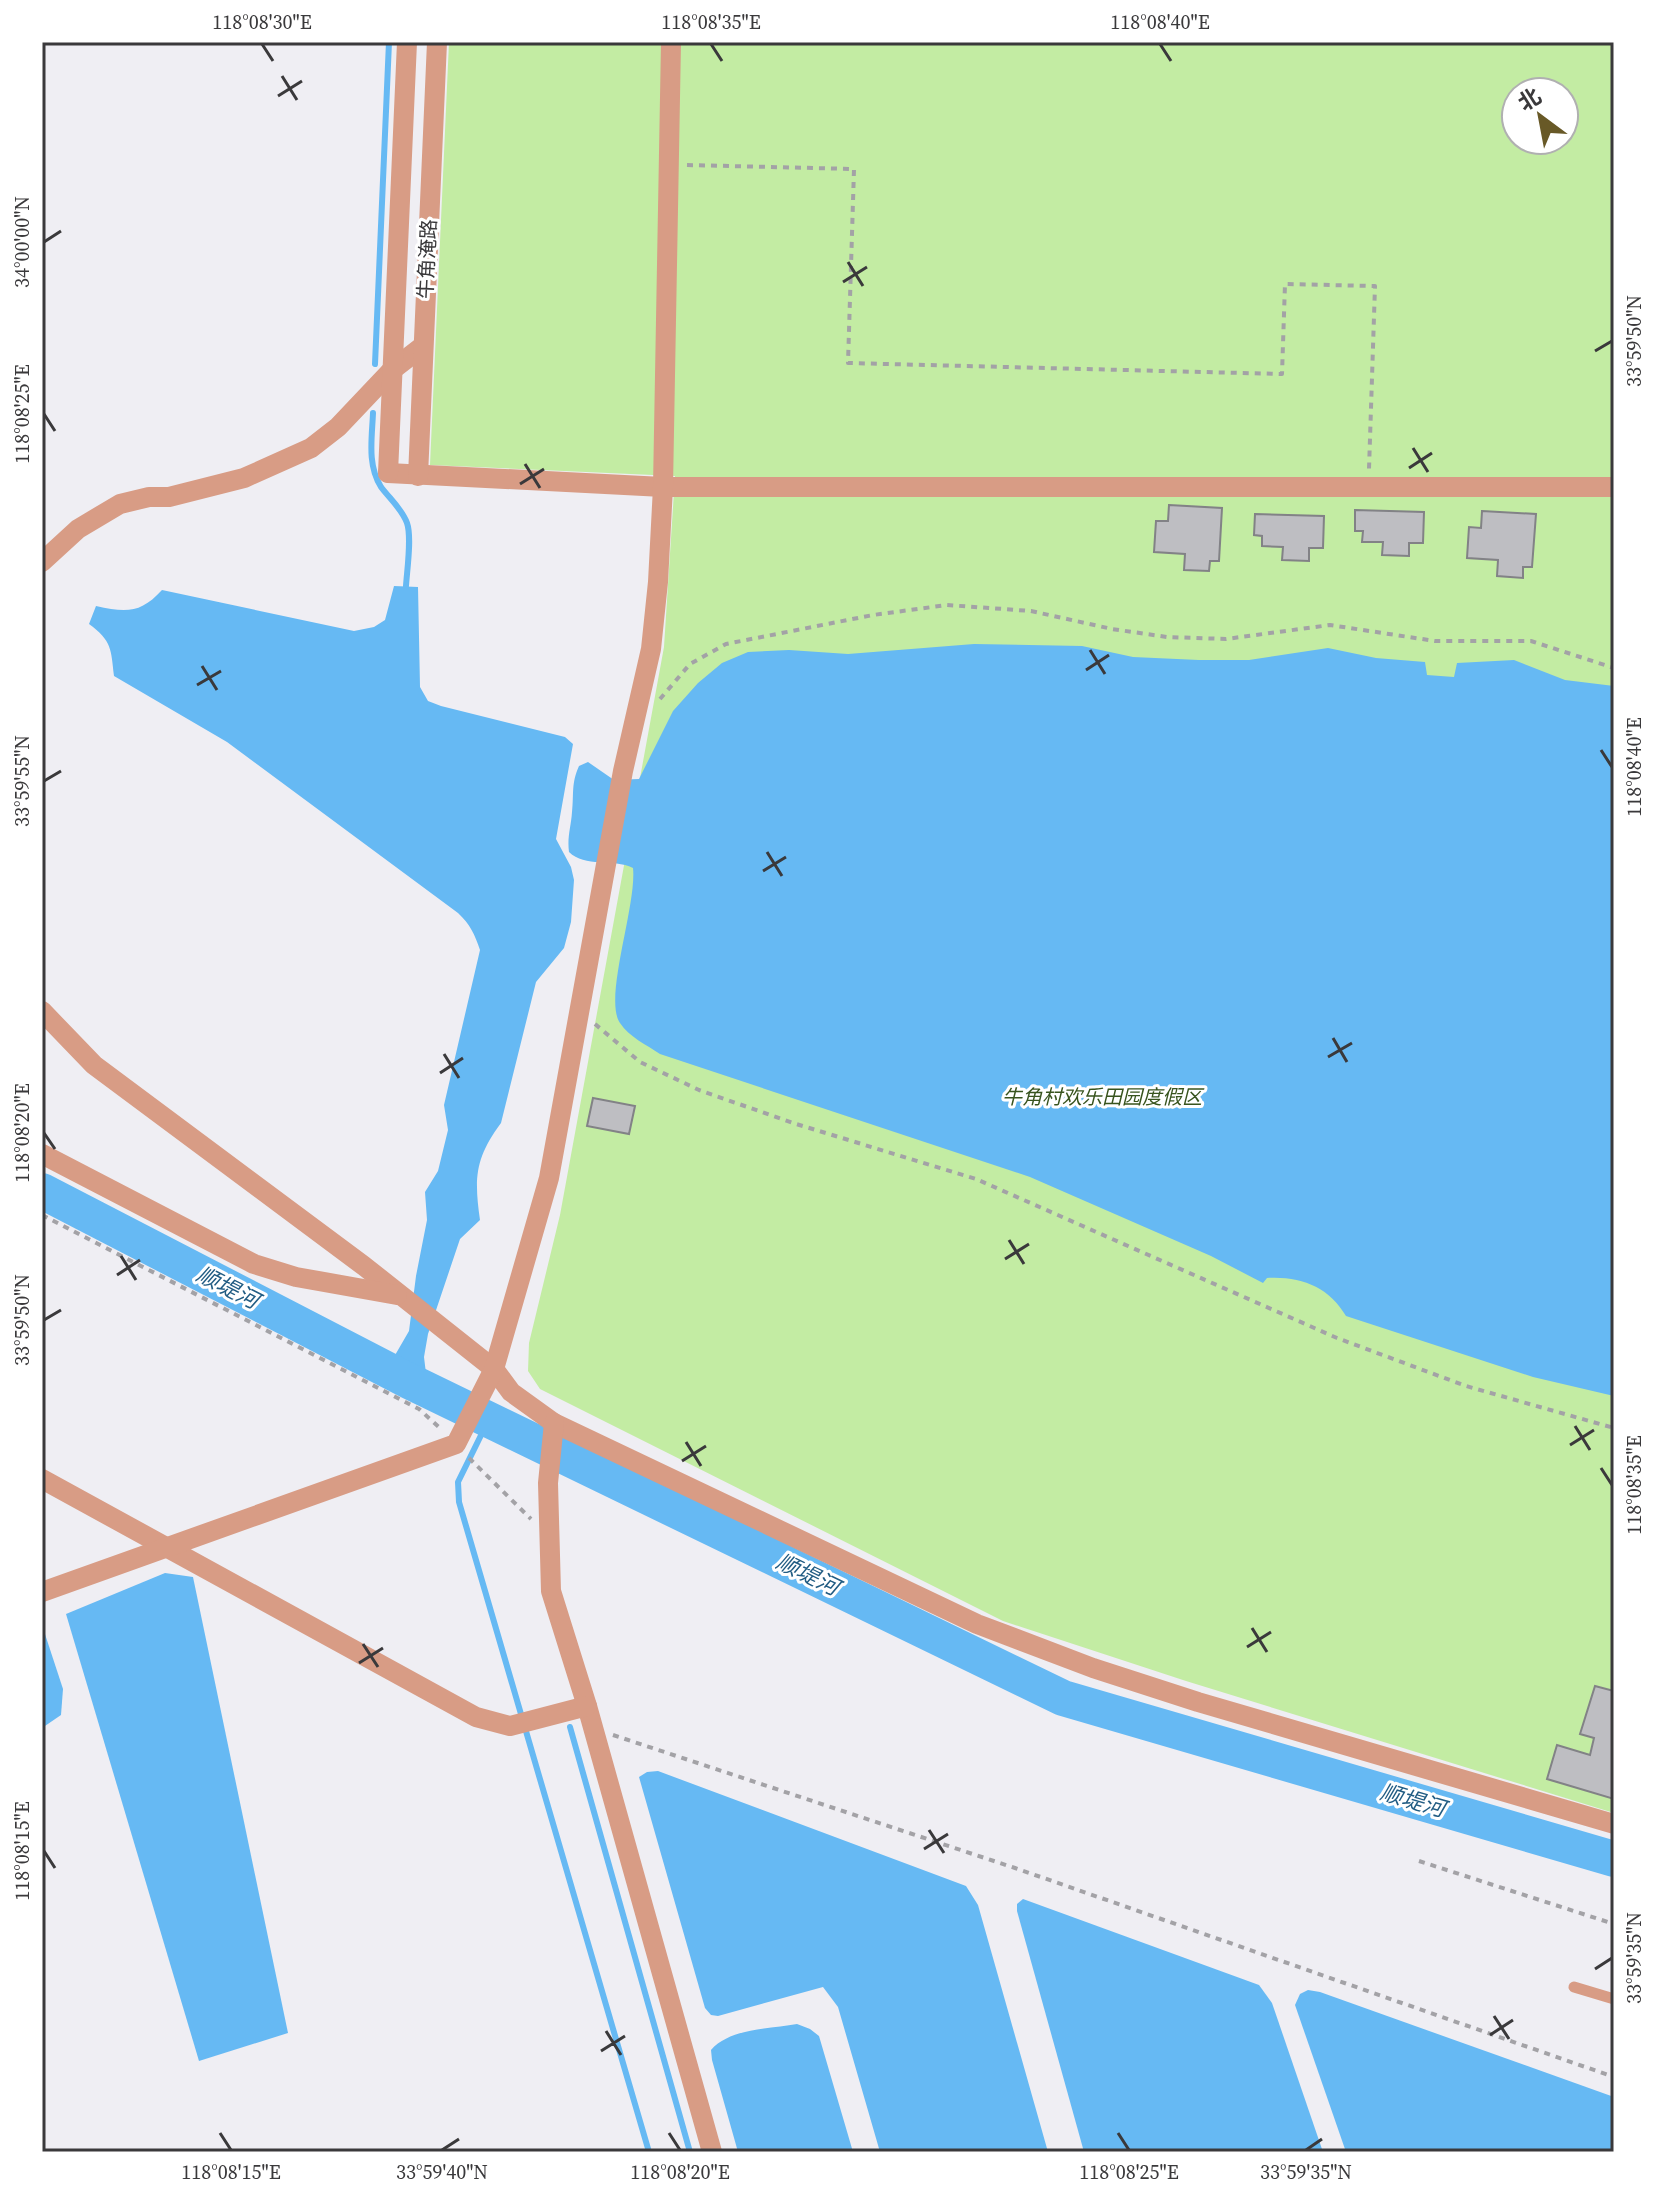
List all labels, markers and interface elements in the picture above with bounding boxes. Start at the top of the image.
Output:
text: 118°08'30"E [212,8,312,36]
text: 118°08'35"E [661,8,761,36]
text: 118°08'40"E [1110,8,1210,36]
north arrow [1500,76,1580,156]
text: 北 [1512,80,1547,118]
text: 34°00'00"N [8,196,36,288]
street label: 牛角淹路 [411,218,443,300]
text: 33°59'50"N [1620,295,1648,387]
text: 118°08'25"E [8,364,36,464]
text: 118°08'40"E [1620,717,1648,817]
text: 33°59'55"N [8,735,36,827]
text: 118°08'20"E [8,1083,36,1183]
park label: 牛角村欢乐田园度假区 [1002,1083,1205,1111]
water label: 顺堤河 [192,1259,268,1317]
text: 33°59'50"N [8,1274,36,1366]
text: 118°08'35"E [1620,1435,1648,1535]
water label: 顺堤河 [772,1546,848,1604]
water label: 顺堤河 [1377,1776,1453,1825]
text: 118°08'15"E [8,1801,36,1901]
text: 33°59'35"N [1620,1912,1648,2004]
text: 118°08'15"E [181,2158,281,2186]
text: 33°59'40"N [396,2158,488,2186]
text: 118°08'20"E [630,2158,730,2186]
text: 118°08'25"E [1079,2158,1179,2186]
text: 33°59'35"N [1260,2158,1352,2186]

